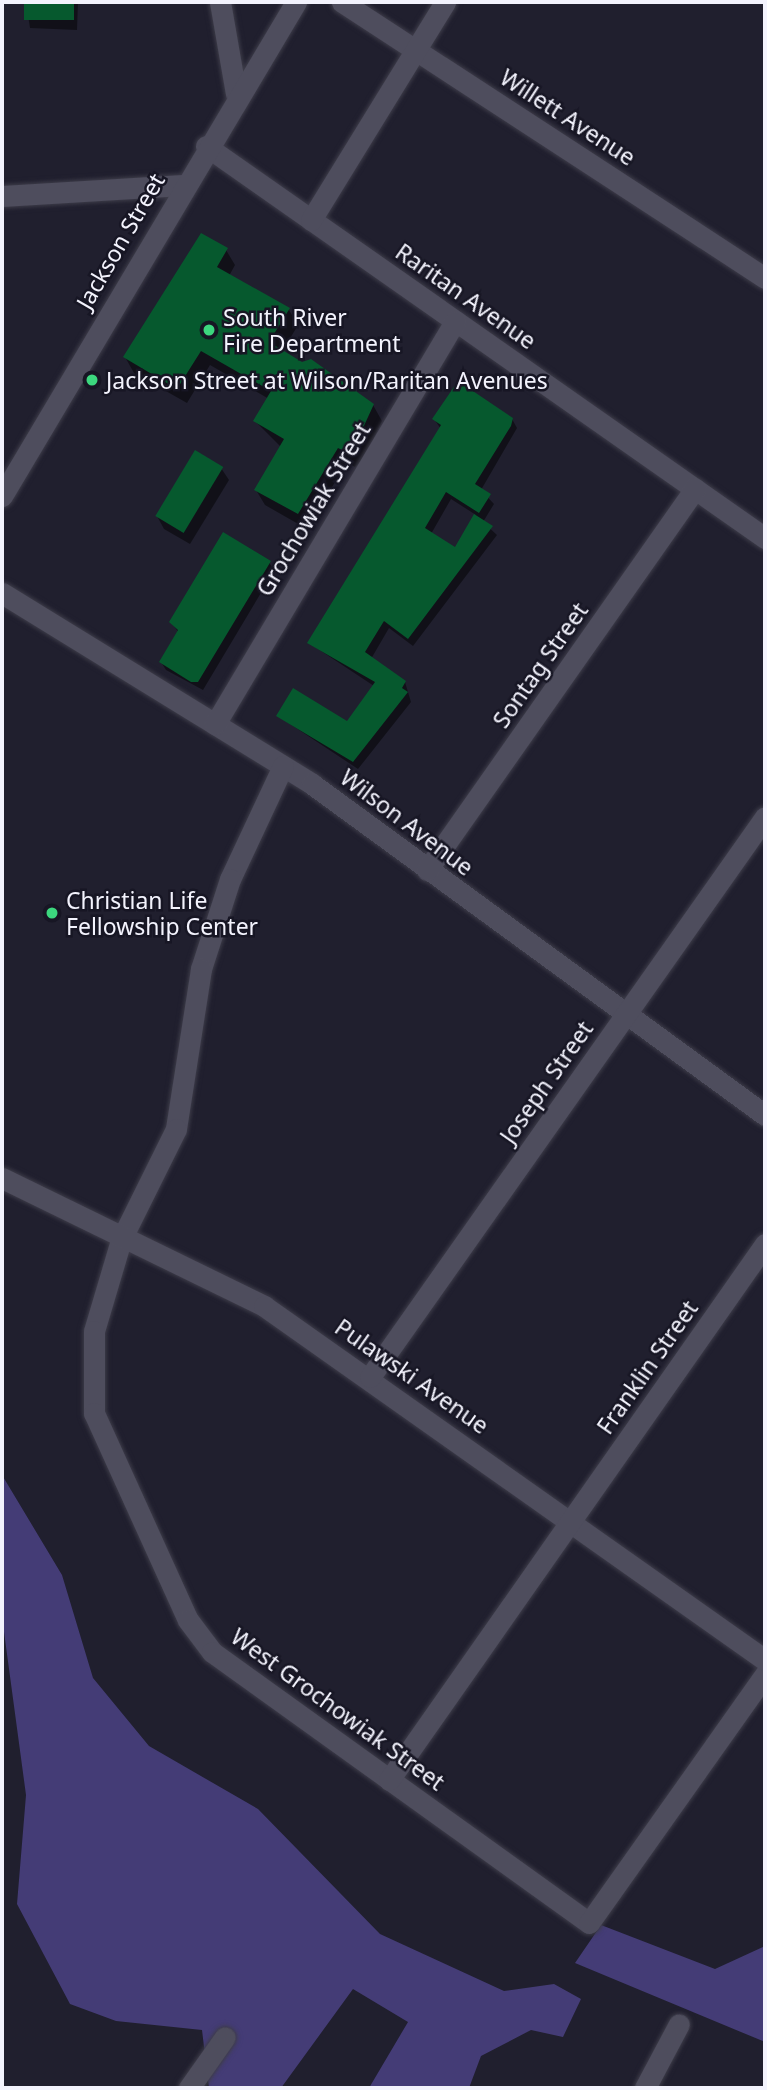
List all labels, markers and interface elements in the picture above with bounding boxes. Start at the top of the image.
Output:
street label: Willett Avenue [495,63,641,171]
street label: Jackson Street [70,168,170,314]
street label: Raritan Avenue [391,237,541,355]
place label: South River Fire Department [223,303,400,357]
marker: South River Fire Department [201,322,217,338]
place label: Jackson Street at Wilson/Raritan Avenues [106,366,548,394]
marker: Jackson Street at Wilson/Raritan Avenues [84,372,100,388]
street label: Grochowiak Street [250,417,376,601]
street label: Sontag Street [487,597,593,733]
street label: Wilson Avenue [335,763,479,881]
place label: Christian Life Fellowship Center [66,886,258,940]
marker: Christian Life Fellowship Center [44,905,60,921]
street label: Joseph Street [494,1016,598,1148]
street label: Franklin Street [591,1295,703,1439]
street label: Pulawski Avenue [330,1313,494,1439]
street label: West Grochowiak Street [226,1622,450,1796]

